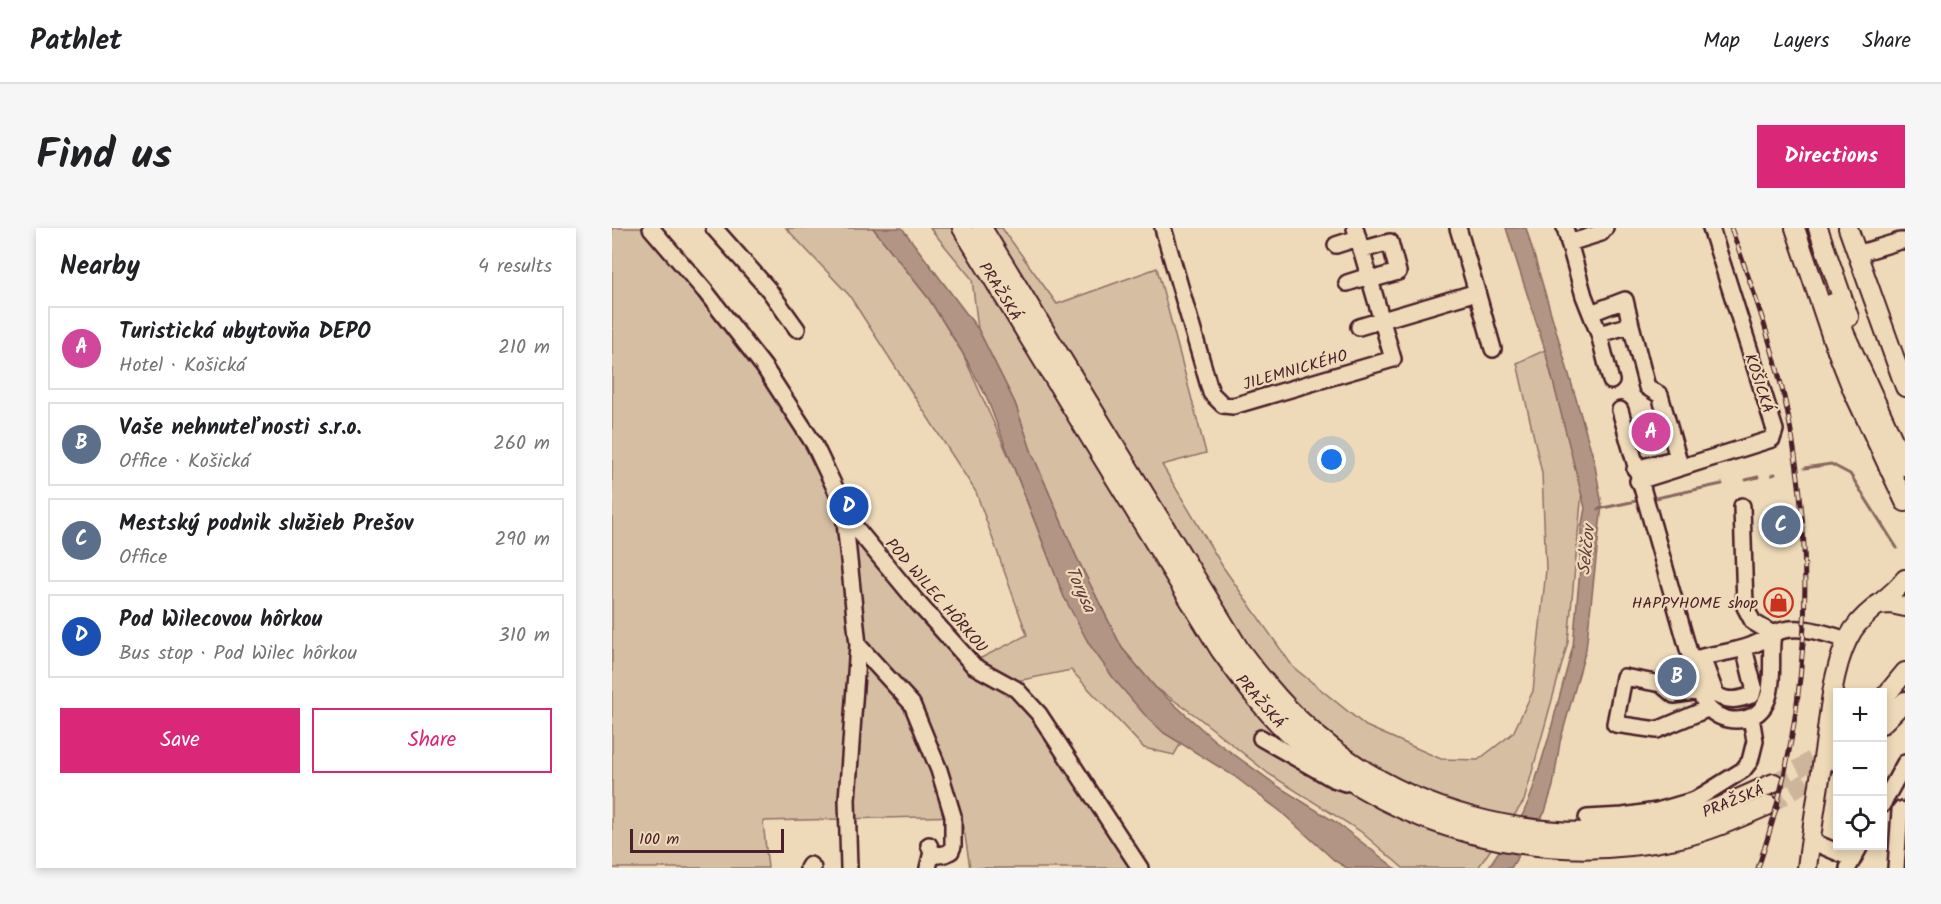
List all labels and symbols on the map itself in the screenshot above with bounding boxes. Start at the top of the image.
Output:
street label: PRAŽSKÁ [972,257,1028,326]
street label: JILEMNICKÉHO [1240,344,1351,397]
street label: KOŠICKÁ [1737,350,1780,417]
pin: A [1632,410,1670,454]
your location [1317,445,1346,474]
pin: D [830,484,868,528]
pin: C [1762,502,1800,548]
water label: Sekčov [1570,521,1605,576]
street label: POD WILEC HÔRKOU [879,533,993,659]
water label: Torysa [1057,562,1103,619]
shop icon: HAPPYHOME shop [1763,586,1795,618]
place label: HAPPYHOME shop [1632,591,1758,616]
pin: B [1658,654,1696,700]
street label: PRAŽSKÁ [1229,669,1291,735]
street label: PRAŽSKÁ [1699,777,1769,825]
scale bar [630,826,784,854]

